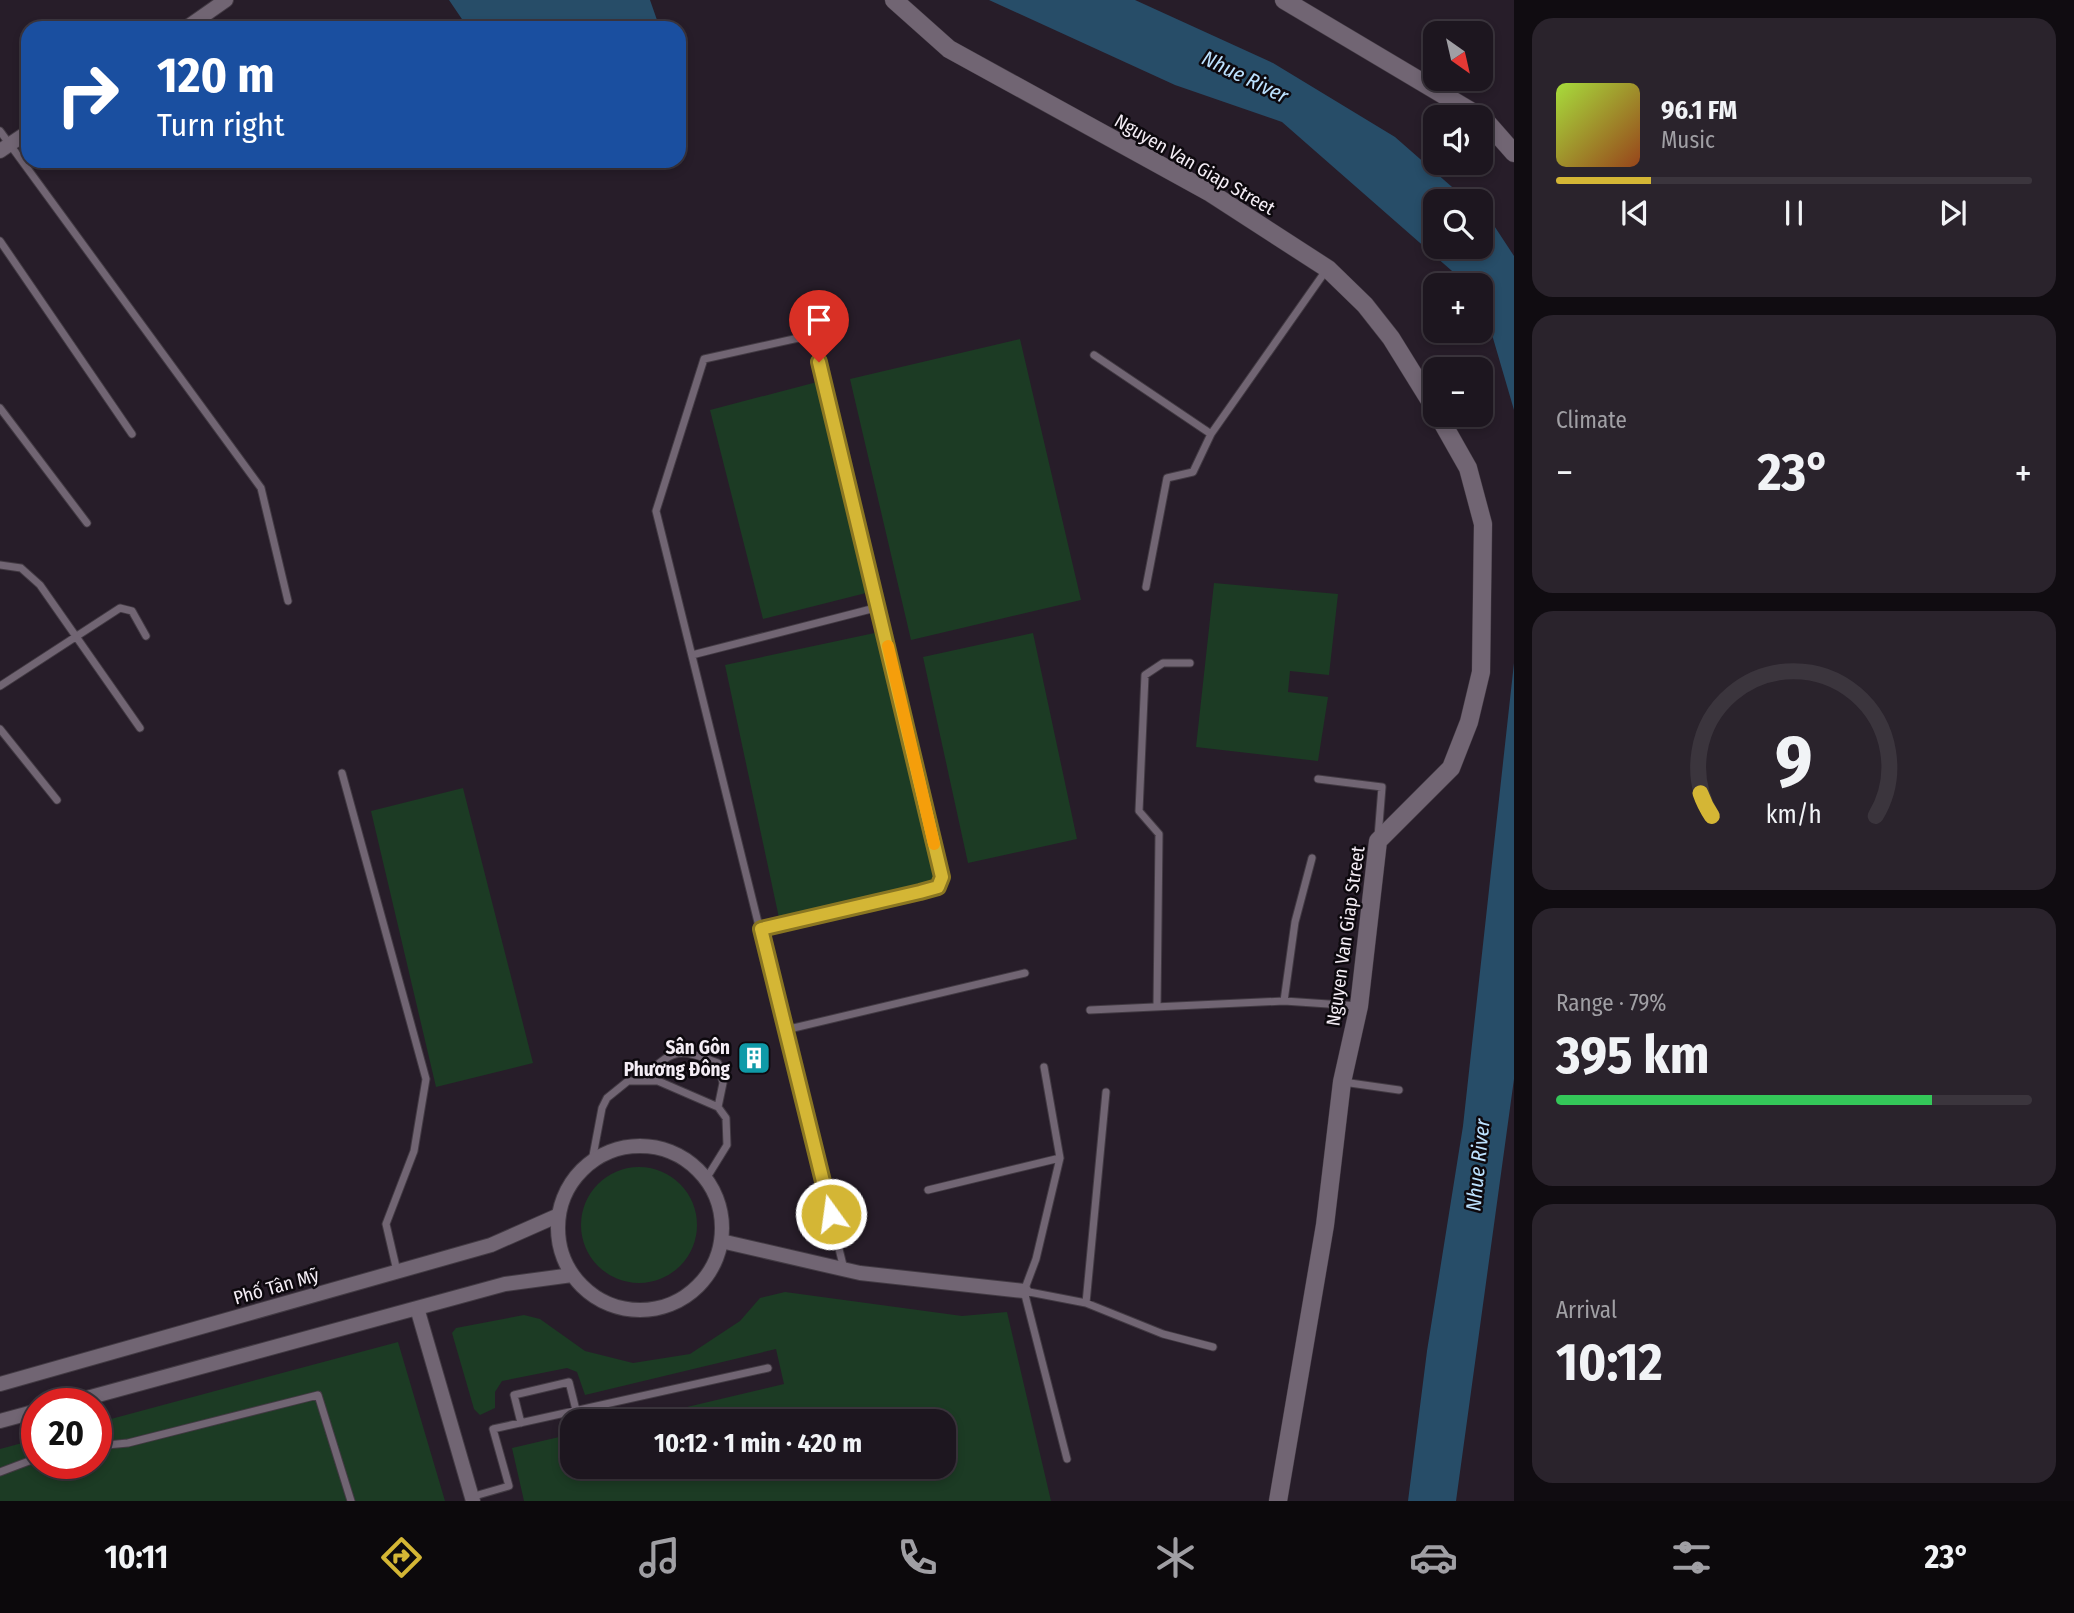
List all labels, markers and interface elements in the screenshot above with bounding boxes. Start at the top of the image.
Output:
north arrow [1423,21,1493,91]
map controls [1423,21,1493,427]
water label: Nhue River [1198,45,1293,109]
text: 120 m [157,46,275,105]
icon: right [42,49,133,140]
text: 96.1 FM [1661,95,1737,126]
button: sound [1423,105,1493,175]
text: Turn right [157,106,284,144]
street label: Nguyen Van Giap Street [1110,109,1280,220]
text: Music [1661,126,1715,154]
button: search [1423,189,1493,259]
icon: previous [1616,194,1654,232]
icon: pause [1775,194,1813,232]
icon: next [1934,194,1972,232]
button: + [1423,273,1493,343]
pin [789,290,849,362]
icon: arrive [800,301,838,339]
button: − [1423,357,1493,427]
text: Climate [1556,406,1627,434]
text: 23° [1757,441,1830,504]
text: − [1556,450,1573,496]
text: + [2015,450,2032,496]
text: 9 [1775,719,1813,806]
text: km/h [1766,800,1822,830]
street label: Nguyen Van Giap Street [1321,844,1370,1028]
text: Range · 79% [1556,989,1667,1017]
text: 395 km [1556,1024,1710,1087]
place label: Sân Gôn Phương Đông [624,1036,731,1081]
building icon: Sân Gôn Phương Đông [735,1039,773,1077]
water label: Nhue River [1460,1117,1496,1212]
position arrow [794,1177,868,1251]
street label: Phố Tân Mỹ [231,1263,322,1310]
text: Arrival [1556,1296,1617,1324]
text: 10:12 [1556,1331,1663,1394]
speed limit sign: 20 [21,1388,112,1479]
text: 10:12 · 1 min · 420 m [654,1428,862,1459]
icon: directions [377,1533,426,1582]
icon: music [635,1533,684,1582]
icon: phone [893,1533,942,1582]
icon: climate [1151,1533,1200,1582]
icon: car [1409,1533,1458,1582]
icon: filters [1667,1533,1716,1582]
text: 10:11 [104,1538,168,1576]
text: 23° [1925,1538,1969,1576]

